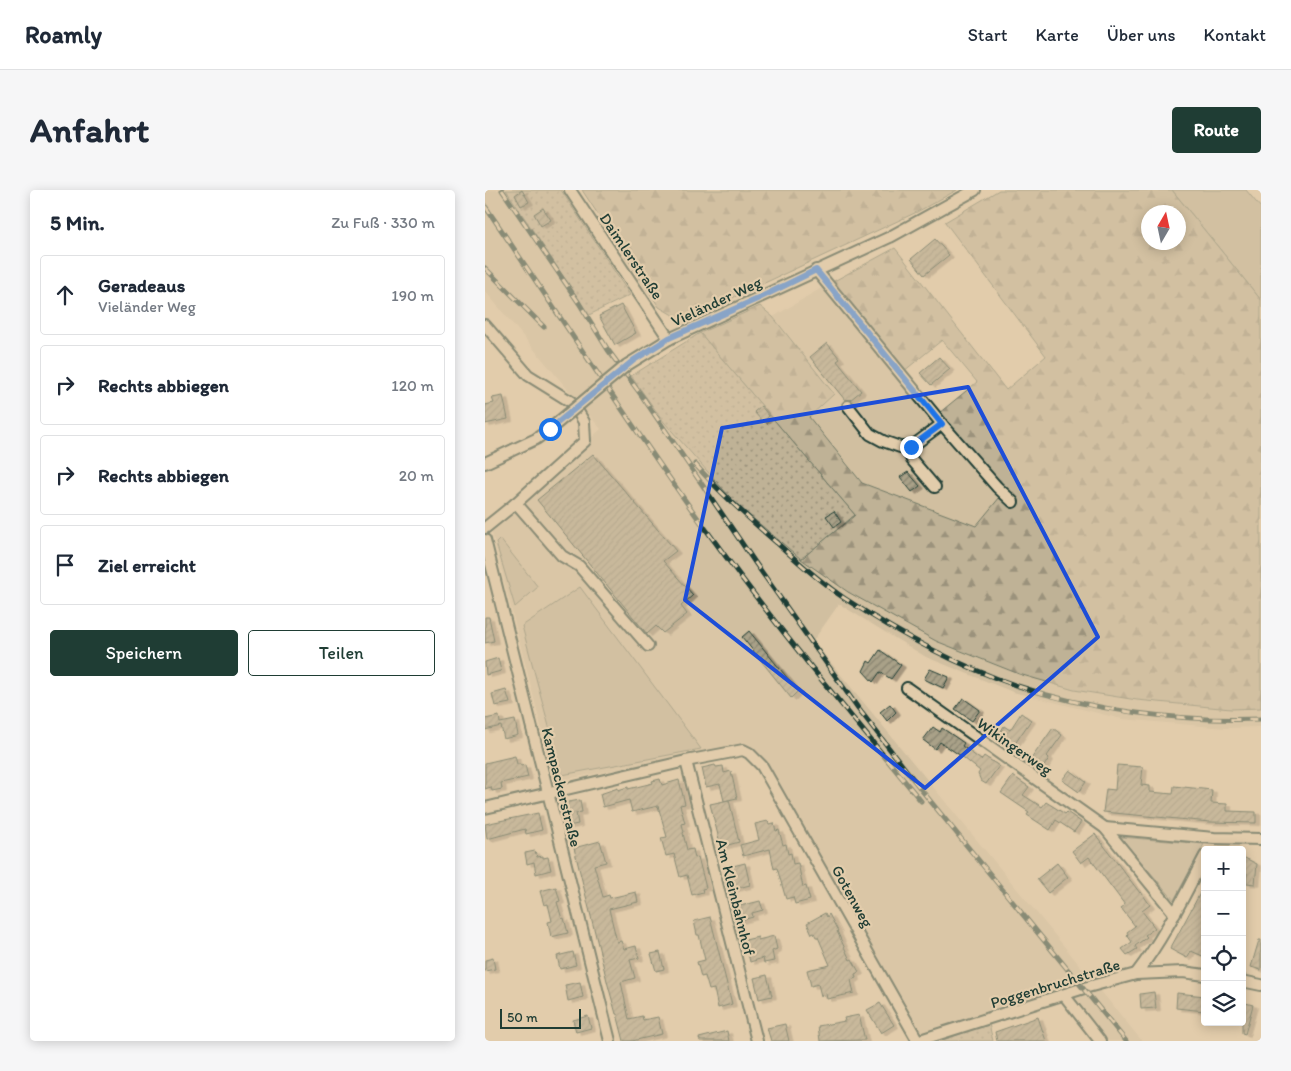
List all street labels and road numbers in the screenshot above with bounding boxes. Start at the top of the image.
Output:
street label: Daimlerstraße [596,209,667,303]
street label: Vieländer Weg [668,272,765,331]
street label: Wikingerweg [973,713,1057,780]
street label: Kampackerstraße [538,725,586,849]
street label: Am Kleinbahnhof [712,837,759,957]
street label: Gotenweg [828,862,878,931]
street label: Poggenbruchstraße [988,955,1122,1012]

